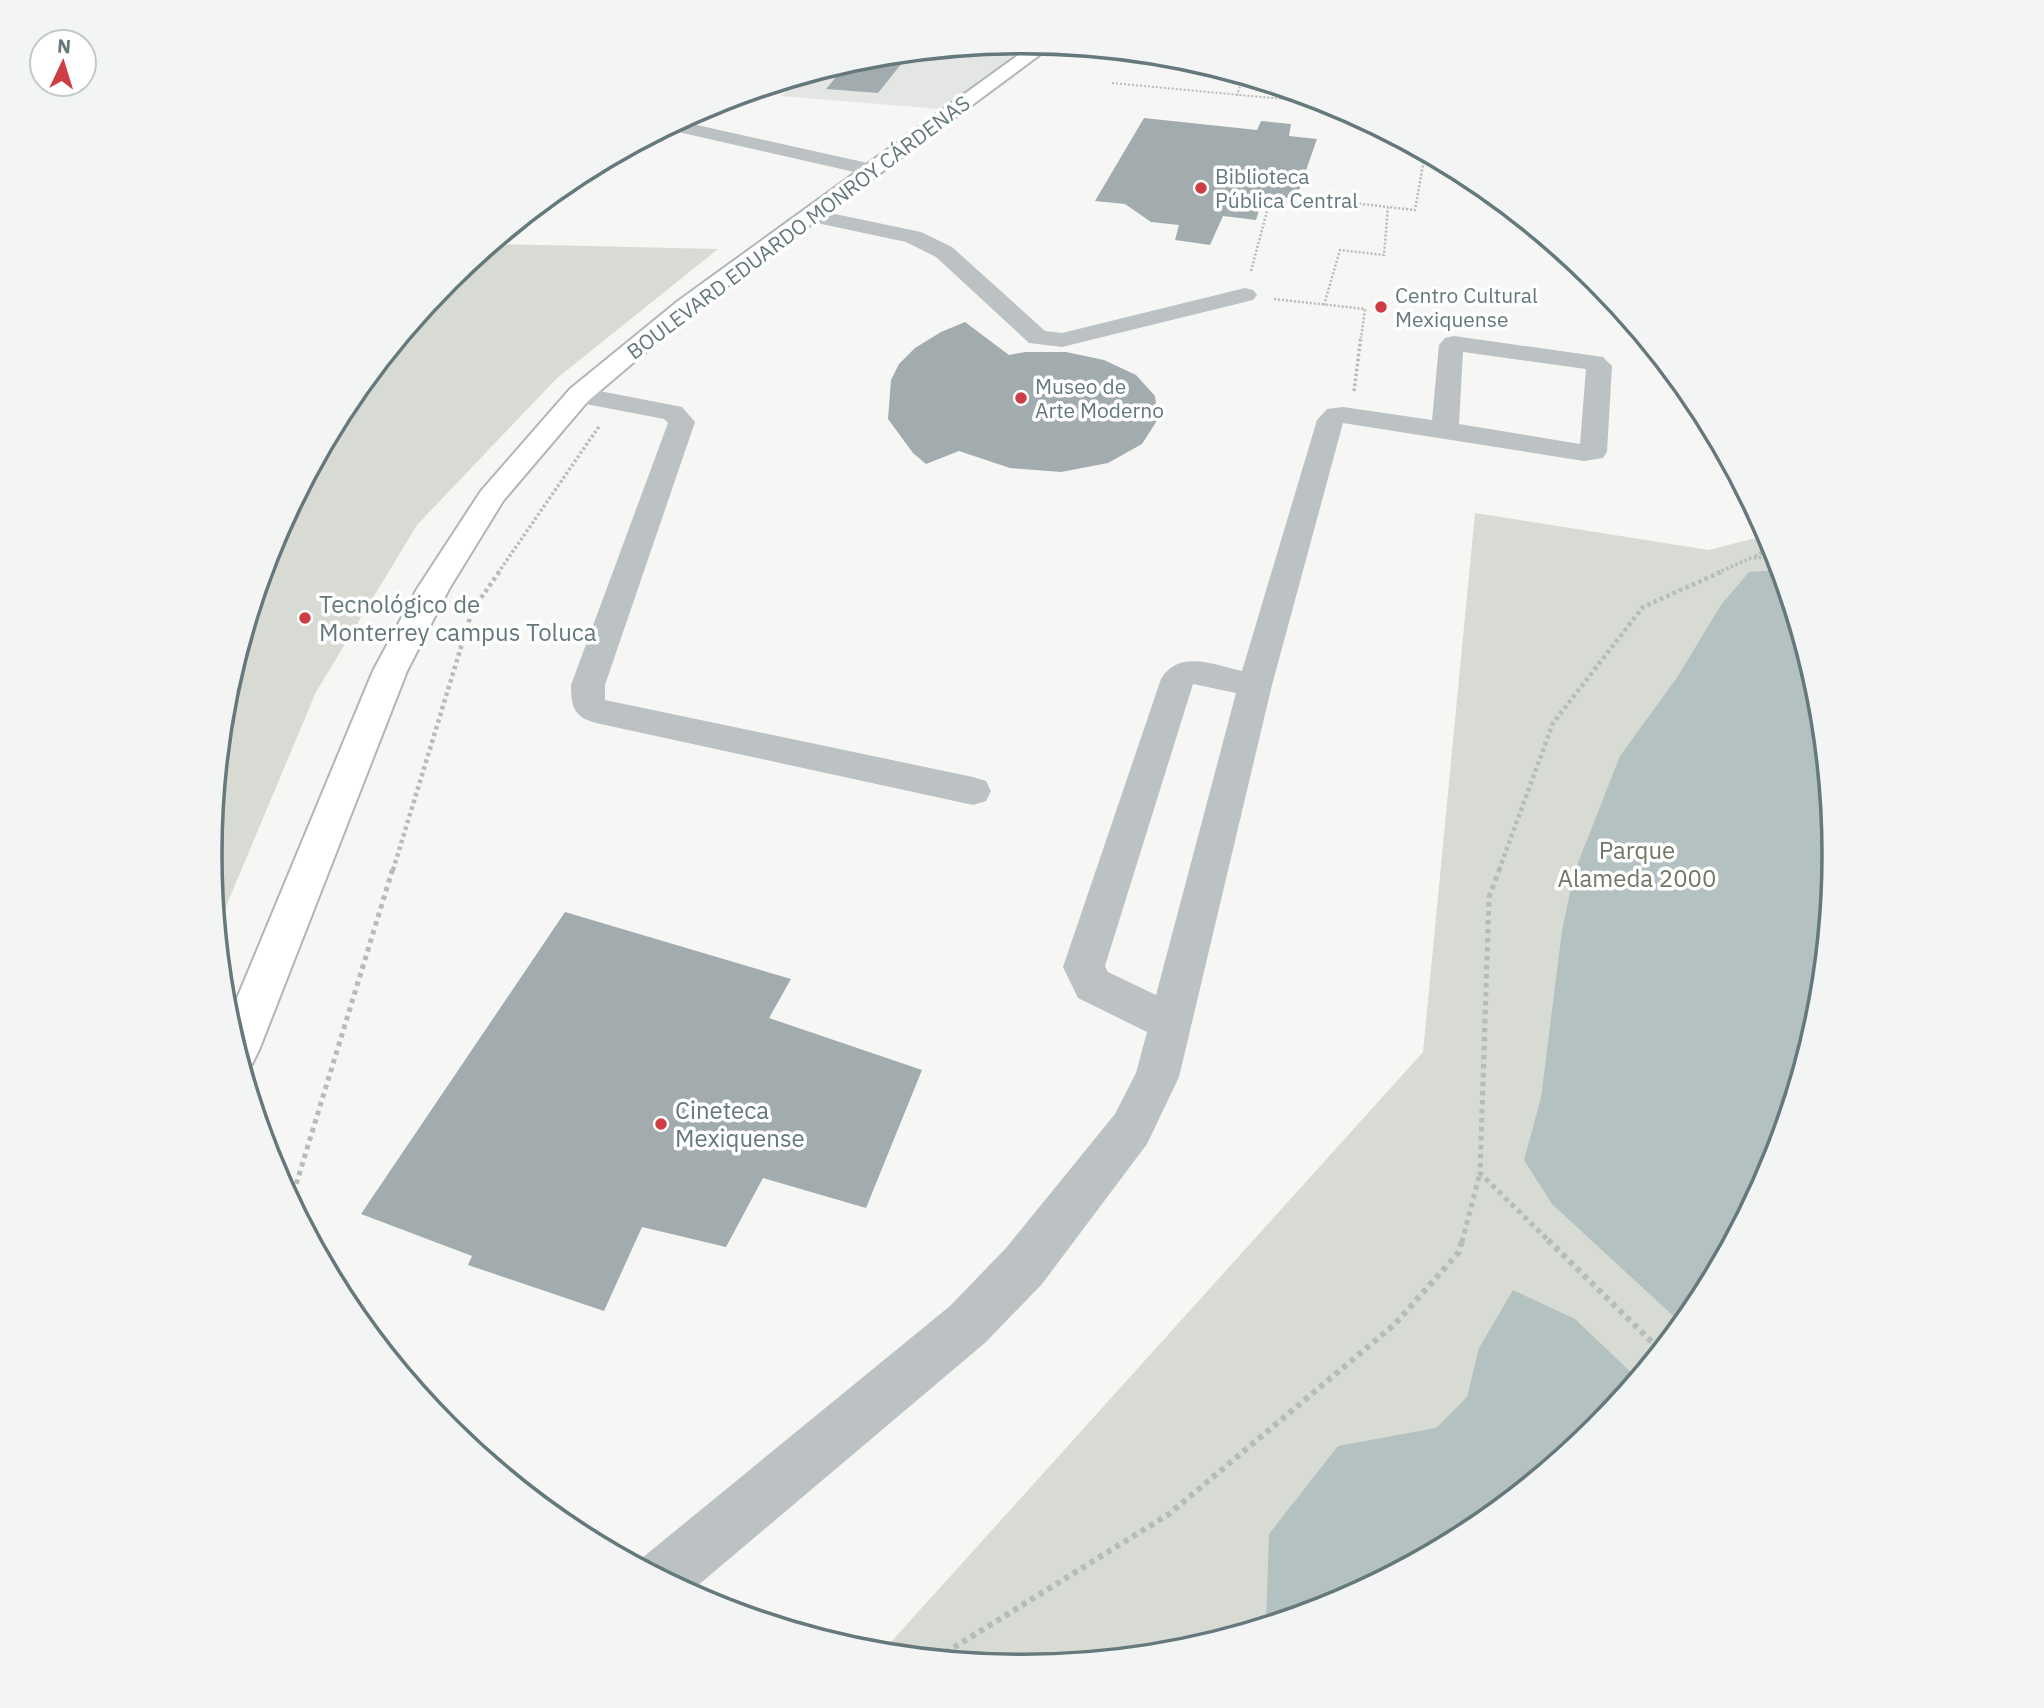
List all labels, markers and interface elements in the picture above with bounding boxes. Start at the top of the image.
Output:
north arrow [28,28,98,98]
text: N [56,34,72,58]
street label: BOULEVARD EDUARDO MONROY CÁRDENAS [621,89,975,365]
place label: Biblioteca Pública Central [1215,162,1358,214]
marker: Biblioteca Pública Central [1193,180,1209,196]
place label: Centro Cultural Mexiquense [1395,281,1538,333]
marker: Centro Cultural Mexiquense [1373,299,1389,315]
place label: Museo de Arte Moderno [1035,372,1164,424]
marker: Museo de Arte Moderno [1013,390,1029,406]
place label: Tecnológico de Monterrey campus Toluca [319,588,597,648]
marker: Tecnológico de Monterrey campus Toluca [297,610,313,626]
park label: Parque Alameda 2000 [1558,834,1716,894]
place label: Cineteca Mexiquense [675,1094,805,1154]
marker: Cineteca Mexiquense [653,1116,669,1132]

